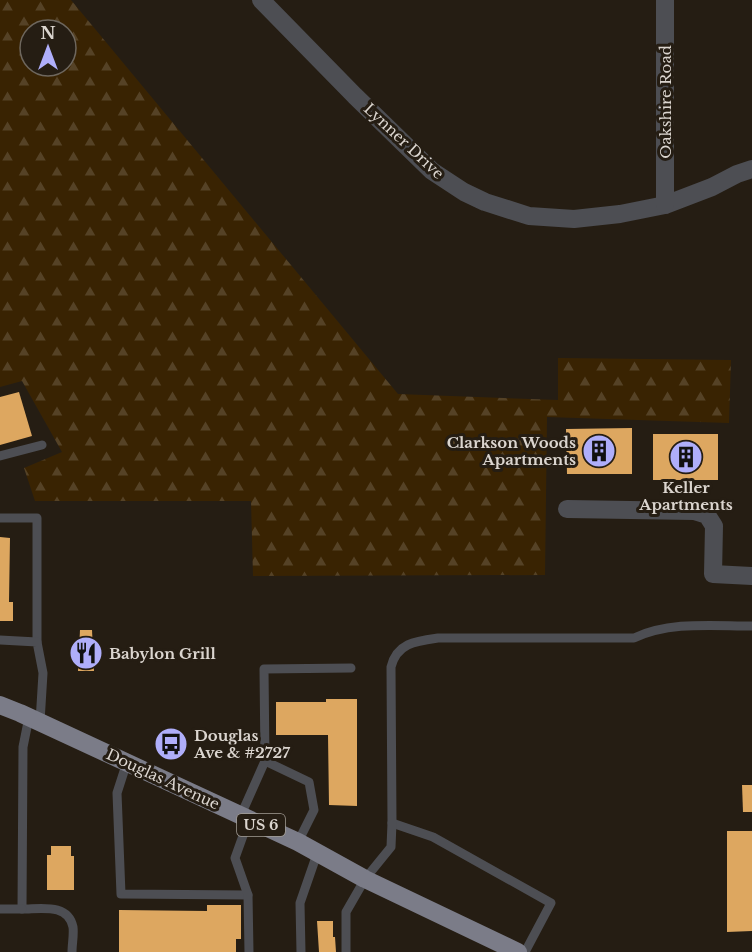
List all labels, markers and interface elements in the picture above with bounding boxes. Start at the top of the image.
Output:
north arrow [18,18,78,78]
text: N [40,23,56,43]
street label: Oakshire Road [656,45,675,159]
street label: Lynner Drive [360,99,448,183]
place label: Clarkson Woods Apartments [447,433,576,469]
building icon: Clarkson Woods Apartments [581,433,617,469]
building icon: Keller Apartments [668,439,704,475]
place label: Keller Apartments [638,478,733,514]
restaurant icon: Babylon Grill [68,635,104,671]
place label: Babylon Grill [109,644,216,663]
bus stop icon: Douglas Ave & #2727 [153,726,189,762]
place label: Douglas Ave & #2727 [193,726,290,762]
street label: Douglas Avenue [103,744,223,814]
road number: US 6 [237,814,285,836]

